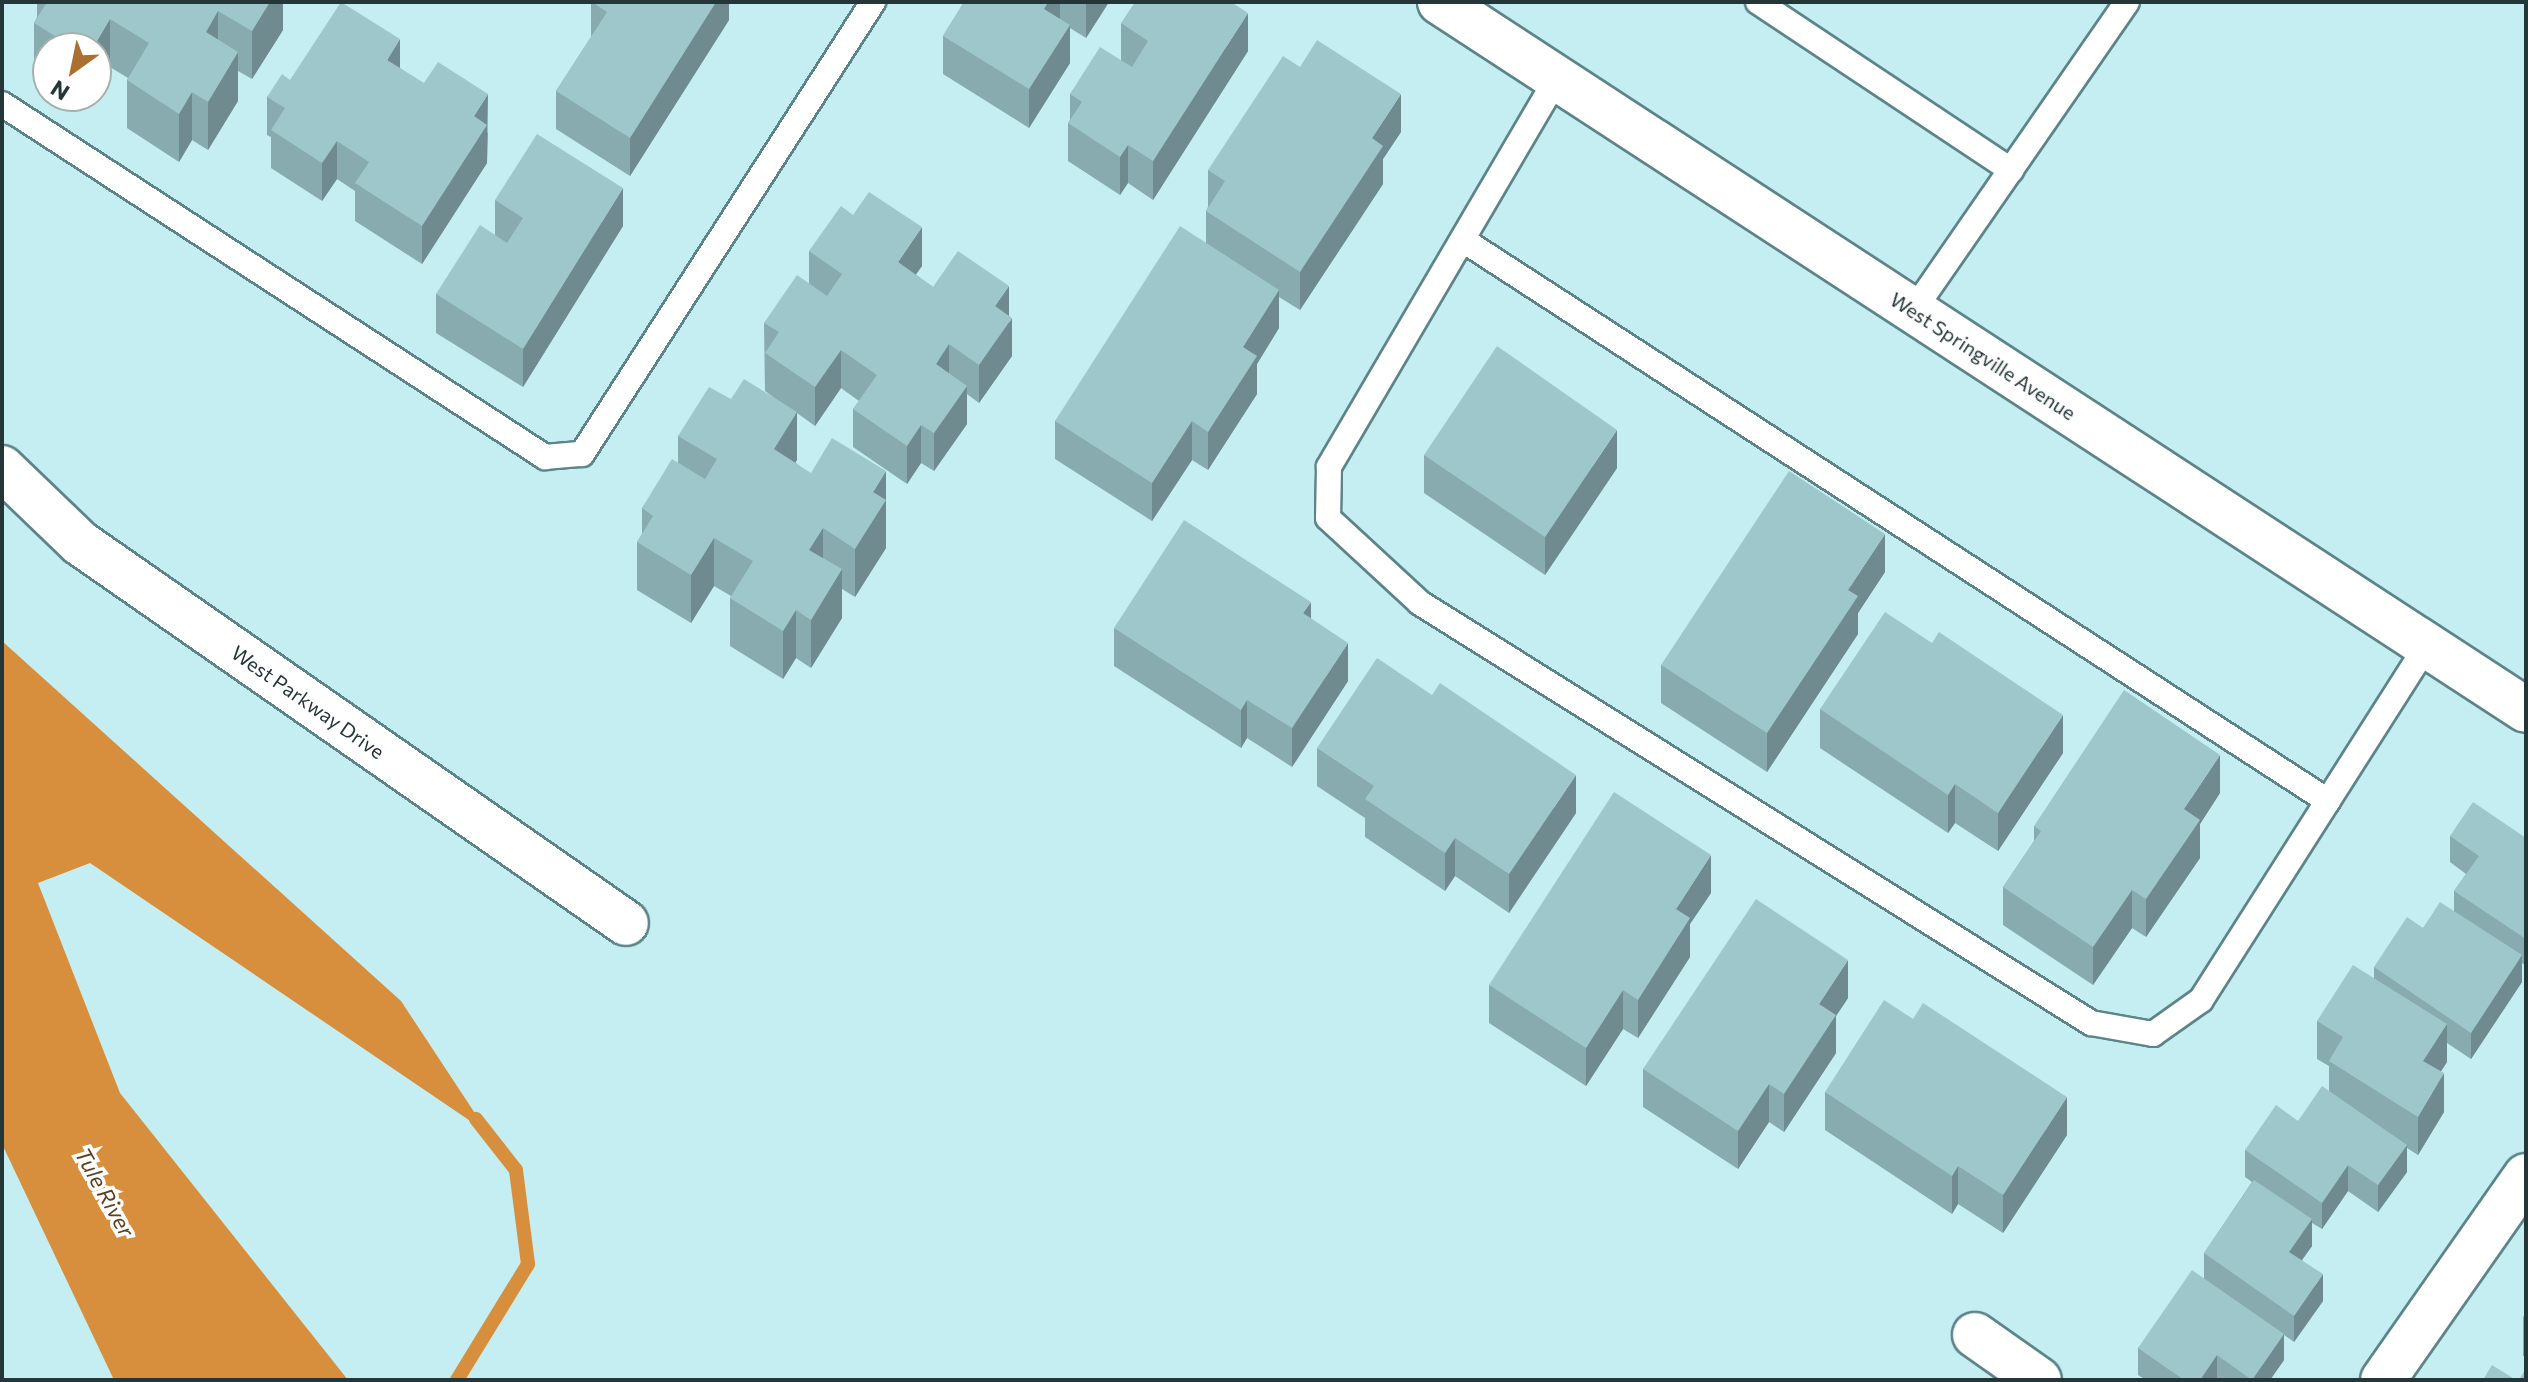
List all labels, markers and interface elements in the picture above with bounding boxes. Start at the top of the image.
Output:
north arrow [32,32,112,112]
text: N [45,75,74,107]
street label: West Springville Avenue [1886,287,2080,425]
street label: West Parkway Drive [227,640,389,764]
water label: Tule River [70,1143,140,1241]

